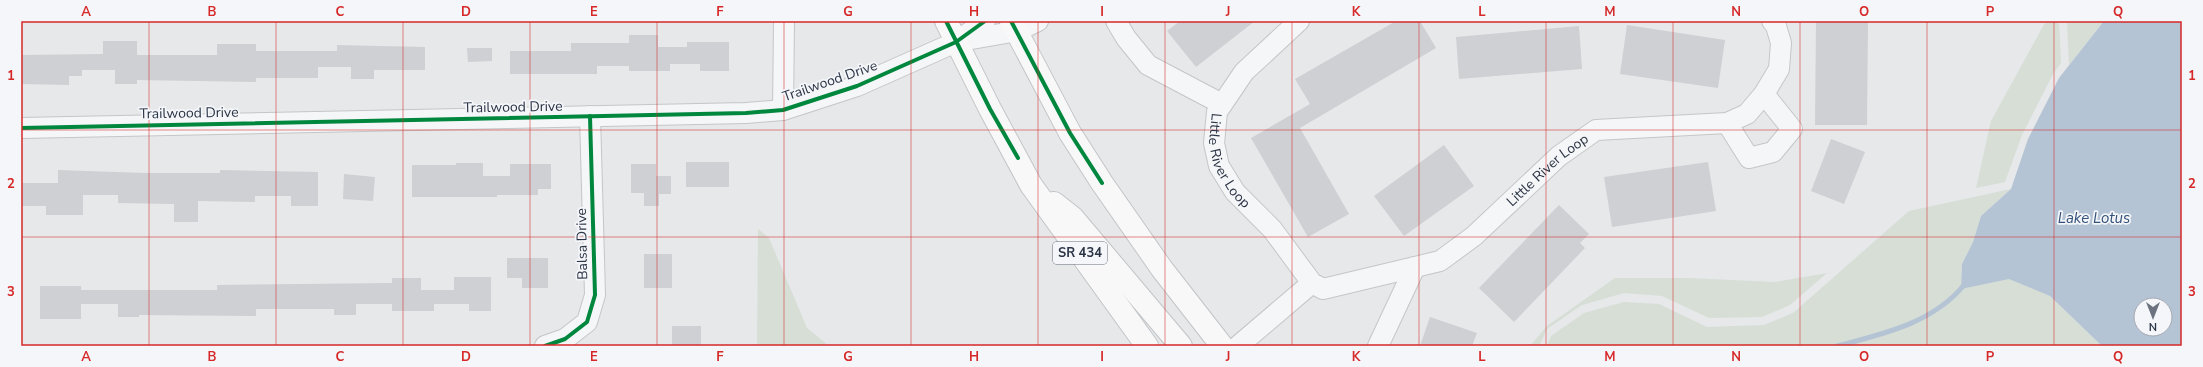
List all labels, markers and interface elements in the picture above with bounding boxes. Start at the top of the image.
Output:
text: A [81,3,91,21]
text: B [208,3,217,21]
text: C [336,3,345,21]
text: D [461,3,471,21]
text: E [590,3,598,21]
text: F [716,3,724,21]
text: G [843,3,853,21]
text: H [969,3,979,21]
text: I [1100,3,1104,21]
text: J [1225,3,1230,21]
text: K [1352,3,1361,21]
text: L [1478,3,1486,21]
text: M [1604,3,1616,21]
text: N [1731,3,1741,21]
text: O [1859,3,1869,21]
text: P [1986,3,1995,21]
text: Q [2113,3,2123,21]
street label: Trailwood Drive [780,56,880,106]
text: 1 [7,67,15,85]
text: 1 [2188,67,2196,85]
street label: Trailwood Drive [463,97,563,117]
street label: Trailwood Drive [139,103,239,123]
street label: Little River Loop [1204,112,1255,212]
street label: Little River Loop [1502,129,1592,210]
text: 2 [7,175,15,193]
text: 2 [2188,175,2196,193]
street label: Balsa Drive [572,208,592,280]
water label: Lake Lotus [2058,208,2130,228]
road number: SR 434 [1053,242,1107,264]
text: 3 [7,283,15,301]
text: 3 [2188,283,2196,301]
north arrow [2133,297,2173,337]
text: N [2149,319,2157,334]
text: A [81,348,91,366]
text: B [208,348,217,366]
text: C [336,348,345,366]
text: D [461,348,471,366]
text: E [590,348,598,366]
text: F [716,348,724,366]
text: G [843,348,853,366]
text: H [969,348,979,366]
text: I [1100,348,1104,366]
text: J [1225,348,1230,366]
text: K [1352,348,1361,366]
text: L [1478,348,1486,366]
text: M [1604,348,1616,366]
text: N [1731,348,1741,366]
text: O [1859,348,1869,366]
text: P [1986,348,1995,366]
text: Q [2113,348,2123,366]

